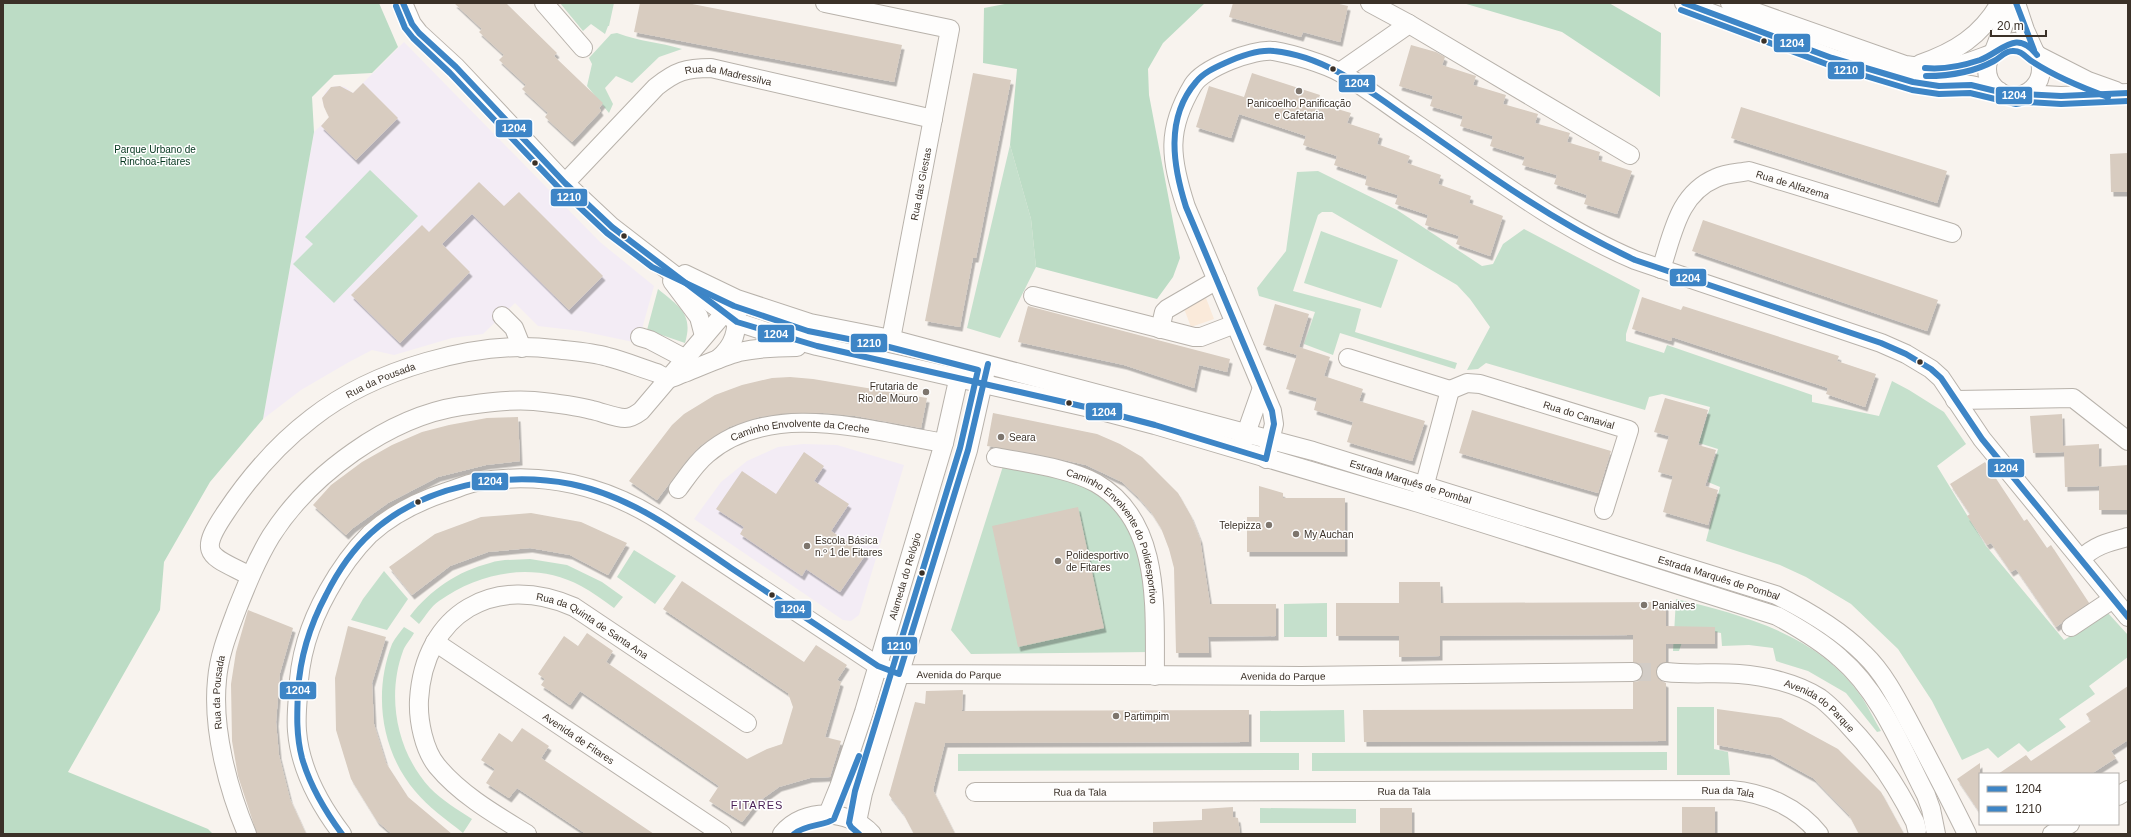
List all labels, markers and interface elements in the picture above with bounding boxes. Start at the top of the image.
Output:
scale bar [1991,12,2046,38]
text: 20 m [1997,19,2024,33]
line badge: 1204 [1773,33,1811,53]
unlabelled marker [1759,36,1769,46]
text: 1204 [1780,37,1805,49]
line badge: 1210 [1827,61,1865,80]
street label: Rua da Madressilva [684,62,773,87]
unlabelled marker [1328,64,1338,74]
text: 1210 [1834,64,1858,76]
line badge: 1204 [1338,74,1376,93]
text: 1204 [1345,77,1370,89]
marker: Panicoelho Panificação e Cafetaria [1294,86,1304,96]
line badge: 1204 [1995,86,2033,105]
text: 1204 [2002,89,2027,101]
place label: Panicoelho Panificação e Cafetaria [1247,98,1351,121]
line badge: 1204 [495,119,533,138]
text: 1204 [502,122,527,134]
park label: Parque Urbano de Rinchoa-Fitares [114,144,196,167]
street label: Rua das Giestas [909,147,933,221]
unlabelled marker [530,158,540,168]
street label: Rua de Alfazema [1755,168,1831,201]
line badge: 1210 [550,188,588,207]
text: 1210 [557,191,581,203]
unlabelled marker [619,231,629,241]
line badge: 1204 [1669,268,1707,287]
text: 1204 [1676,272,1701,284]
line badge: 1204 [757,324,795,343]
text: 1204 [764,328,789,340]
line badge: 1210 [850,333,888,353]
text: 1210 [857,337,881,349]
unlabelled marker [1915,357,1925,367]
street label: Rua da Pousada [344,360,417,400]
place label: Frutaria de Rio de Mouro [858,381,918,404]
marker: Frutaria de Rio de Mouro [921,387,931,397]
unlabelled marker [1064,398,1074,408]
street label: Rua do Canavial [1542,398,1616,431]
line badge: 1204 [1085,402,1123,421]
text: 1204 [1092,406,1117,418]
street label: Caminho Envolvente da Creche [729,417,871,443]
marker: Seara [996,432,1006,442]
place label: Seara [1009,432,1036,443]
street label: Estrada Marquês de Pombal [1348,457,1473,505]
line badge: 1204 [1987,458,2025,478]
text: 1204 [1994,462,2019,474]
street label: Caminho Envolvente do Polidesportivo [1065,466,1160,605]
line badge: 1204 [471,472,509,491]
text: 1204 [478,475,503,487]
unlabelled marker [413,497,423,507]
place label: Telepizza [1219,520,1261,531]
marker: Telepizza [1264,520,1274,530]
marker: My Auchan [1291,529,1301,539]
place label: My Auchan [1304,529,1353,540]
street label: Alameda do Relógio [886,531,923,621]
place label: Escola Básica n.º 1 de Fitares [815,535,883,558]
marker: Escola Básica n.º 1 de Fitares [802,541,812,551]
place label: Polidesportivo de Fitares [1066,550,1129,573]
street label: Estrada Marquês de Pombal [1657,553,1782,602]
marker: Polidesportivo de Fitares [1053,556,1063,566]
unlabelled marker [917,568,927,578]
street label: Rua da Quinta de Santa Ana [536,590,651,661]
unlabelled marker [767,590,777,600]
line badge: 1204 [774,600,812,619]
marker: Panialves [1639,600,1649,610]
place label: Panialves [1652,600,1695,611]
text: 1204 [781,603,806,615]
line badge: 1210 [881,636,918,655]
text: 1210 [887,640,911,652]
street label: Rua da Pousada [211,654,227,730]
street label: Avenida do Parque [916,669,1002,680]
street label: Avenida do Parque [1240,670,1326,682]
street label: Avenida do Parque [1783,677,1857,734]
line badge: 1204 [279,681,317,700]
text: 1204 [286,684,311,696]
street label: Avenida de Fitares [541,710,616,766]
marker: Partimpim [1111,711,1121,721]
place label: Partimpim [1124,711,1169,722]
legend [1979,773,2119,825]
text: 1204 [2015,782,2042,796]
street label: Rua da Tala [1701,784,1756,799]
street label: Rua da Tala [1377,785,1431,796]
street label: Rua da Tala [1053,786,1107,797]
district label: FITARES [731,799,783,811]
text: 1210 [2015,802,2042,816]

